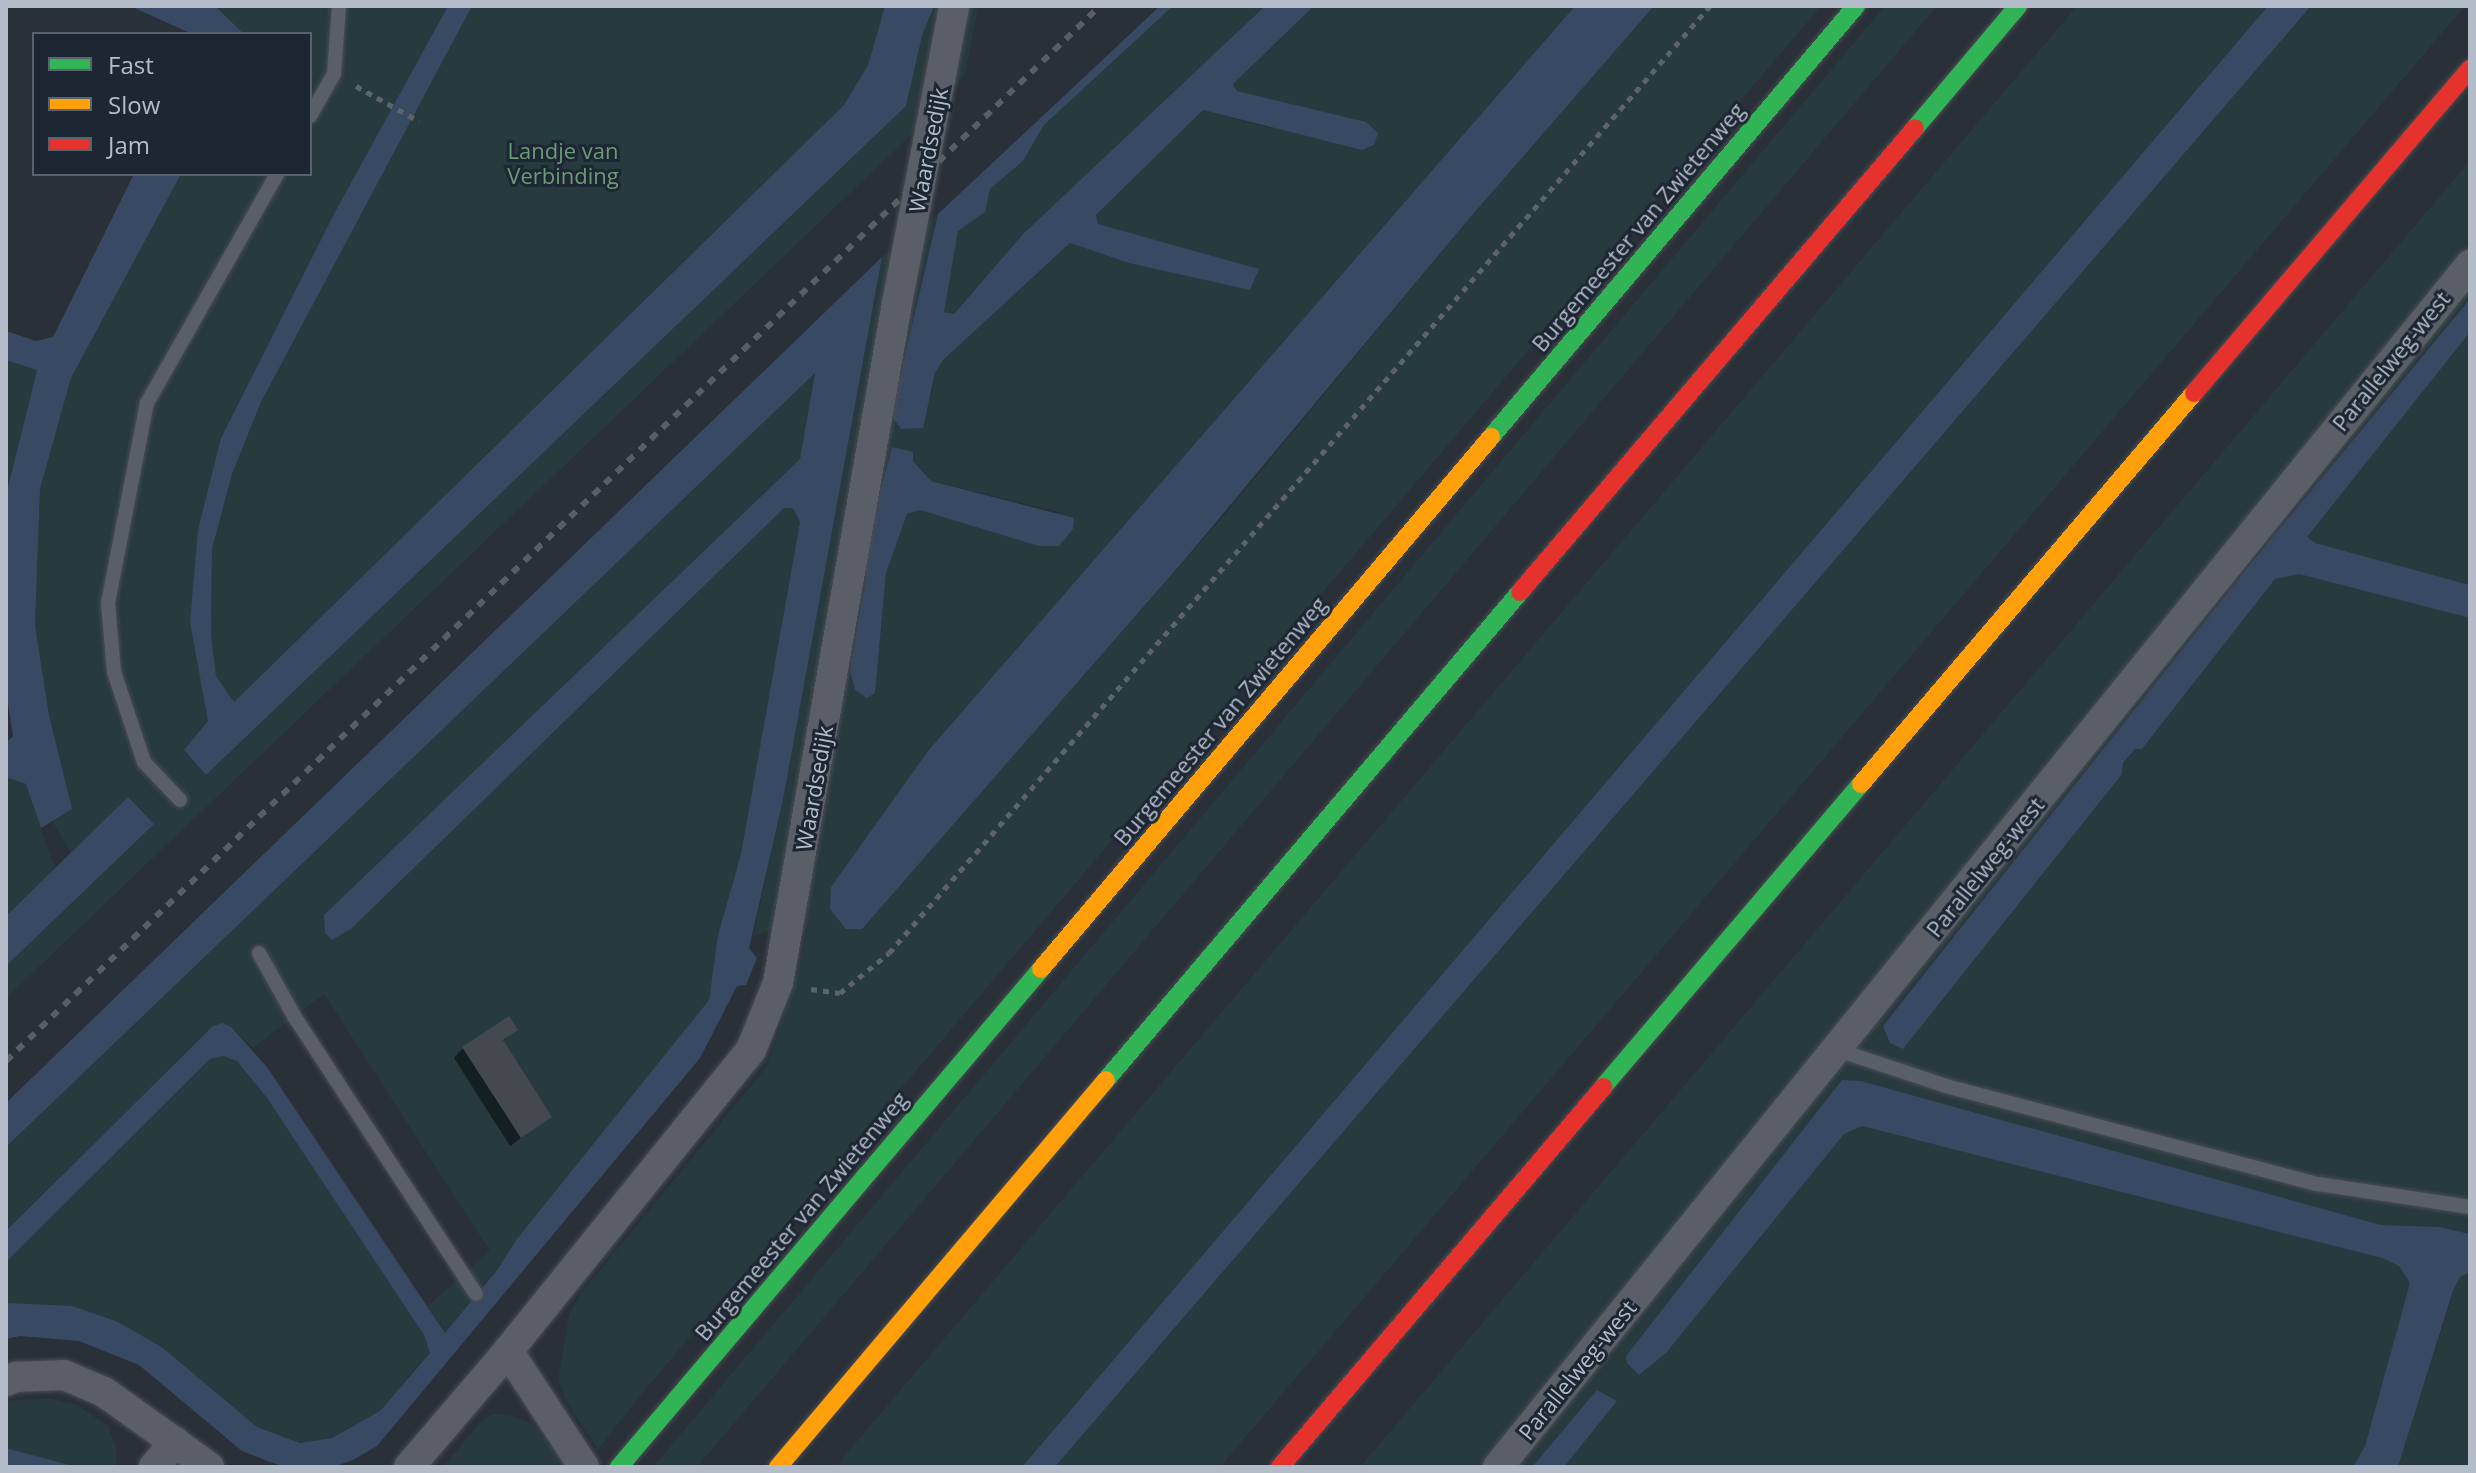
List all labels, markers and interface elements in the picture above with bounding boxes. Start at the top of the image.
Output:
legend [32,32,312,176]
text: Fast [108,48,154,81]
street label: Waardsedijk [903,86,953,214]
text: Slow [108,88,160,121]
street label: Burgemeester van Zwietenweg [1526,97,1750,357]
text: Jam [108,128,150,161]
park label: Landje van Verbinding [507,137,619,188]
street label: Parallelweg-west [2327,286,2455,436]
street label: Burgemeester van Zwietenweg [1108,591,1332,851]
street label: Waardsedijk [790,724,838,852]
street label: Parallelweg-west [1921,792,2049,942]
street label: Burgemeester van Zwietenweg [689,1086,913,1346]
street label: Parallelweg-west [1513,1295,1641,1445]

